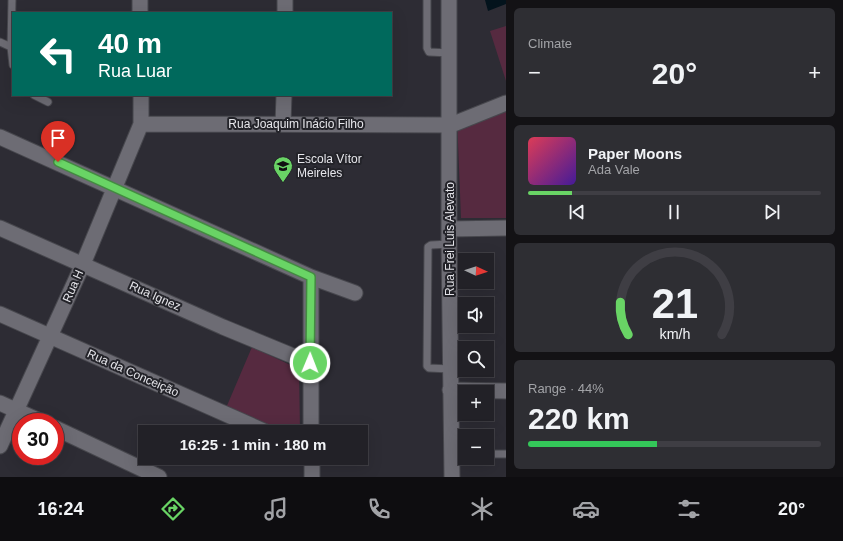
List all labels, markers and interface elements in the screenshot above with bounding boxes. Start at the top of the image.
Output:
icon: left [32,28,84,80]
text: 40 m [98,28,162,59]
text: Climate [528,36,572,51]
text: 20° [652,57,697,90]
text: − [528,60,541,85]
text: + [808,60,821,85]
text: Rua Luar [98,61,172,81]
street label: Rua Joaquim Inácio Filho [228,117,364,131]
pin [41,121,75,162]
icon: arrive [47,127,69,149]
text: Paper Moons [588,145,682,162]
place label: Escola Vítor Meireles [297,152,362,180]
school or university icon: Escola Vítor Meireles [272,155,294,183]
text: Ada Vale [588,162,640,177]
street label: Rua Frei Luis Alevato [443,182,457,296]
icon: previous [566,201,588,223]
icon: pause [663,201,685,223]
icon: next [761,201,783,223]
north arrow [458,253,494,289]
map controls [458,253,494,465]
street label: Rua H [60,268,86,304]
street label: Rua Ignez [127,278,183,314]
text: 21 [651,280,698,327]
button: sound [458,297,494,333]
text: km/h [659,326,690,342]
button: search [458,341,494,377]
position arrow [289,342,331,384]
street label: Rua da Conceição [85,347,181,400]
text: Range · 44% [528,381,604,396]
button: + [458,385,494,421]
text: 220 km [528,402,630,435]
speed limit sign: 30 [12,413,64,465]
button: − [458,429,494,465]
text: 16:25 · 1 min · 180 m [180,436,326,453]
icon: directions [159,495,187,523]
icon: music [262,495,290,523]
icon: phone [365,495,393,523]
icon: climate [468,495,496,523]
icon: car [572,495,600,523]
icon: filters [675,495,703,523]
text: 16:24 [38,499,84,519]
text: 20° [778,499,805,519]

